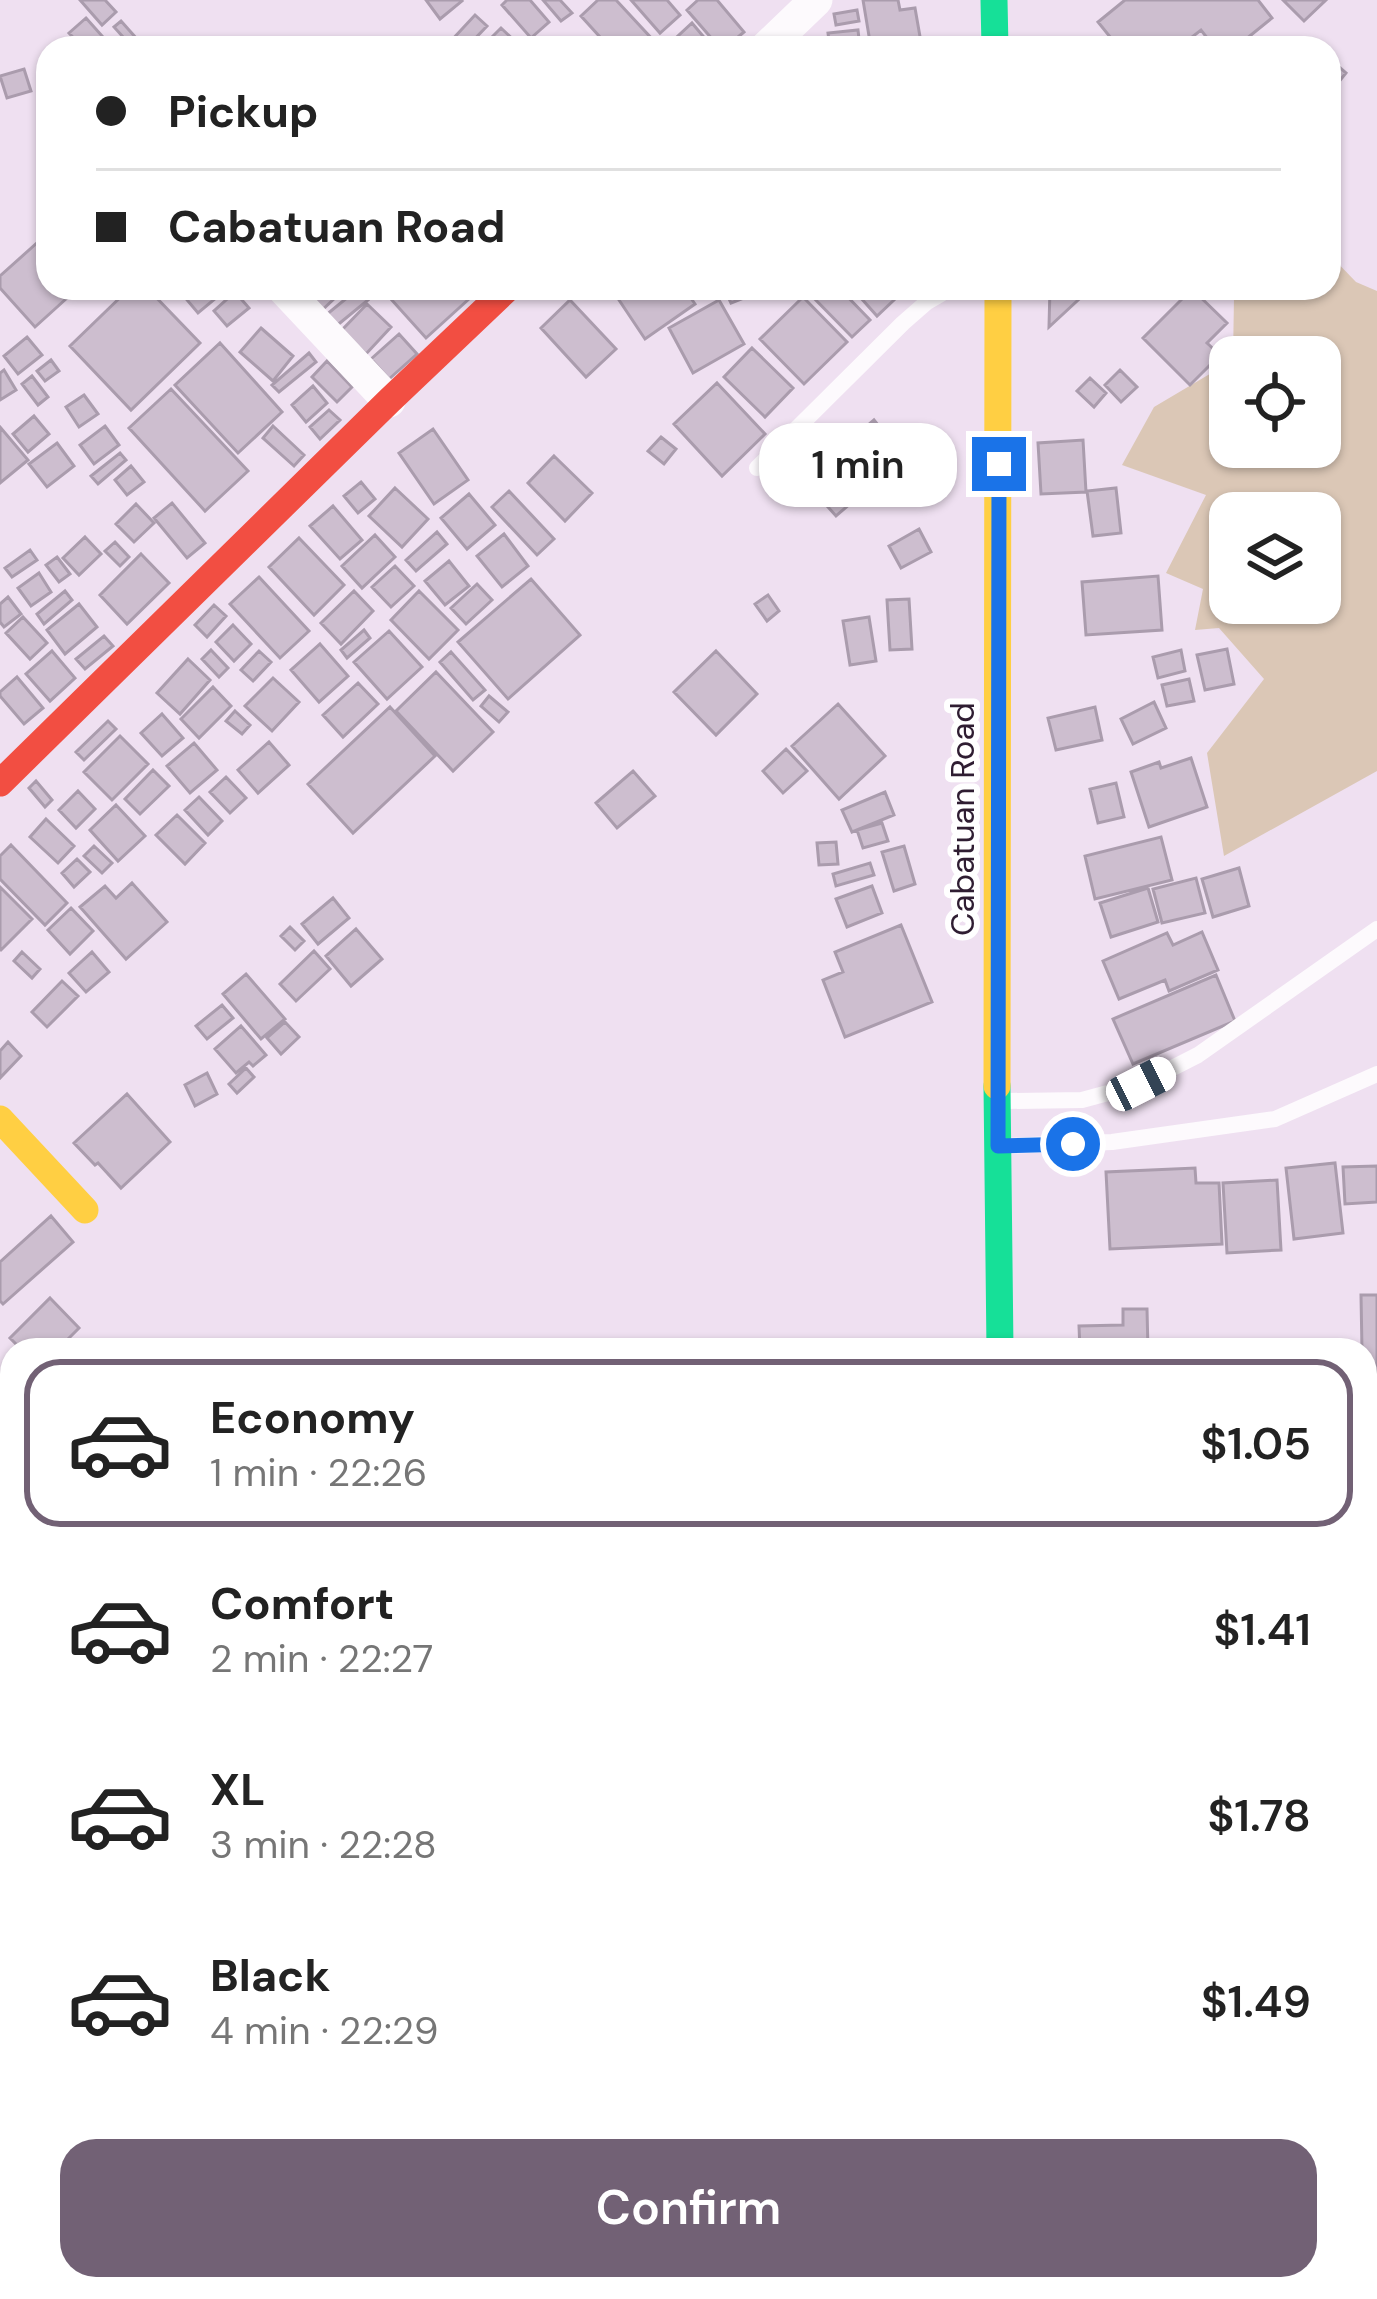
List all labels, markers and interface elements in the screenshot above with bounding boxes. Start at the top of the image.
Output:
text: Pickup [168,82,318,141]
text: Cabatuan Road [168,197,505,256]
map controls [1209,336,1341,624]
button: locate [1209,336,1341,468]
callout: 1 min [759,422,957,506]
route end [972,437,1026,491]
text: 1 min [811,439,905,490]
button: layers [1209,492,1341,624]
street label: Cabatuan Road [941,702,984,936]
car [1101,1052,1181,1116]
route start [1046,1117,1100,1171]
text: Economy [210,1388,415,1447]
icon: car [66,1389,174,1497]
text: $1.05 [1200,1414,1311,1473]
text: 1 min · 22:26 [210,1447,427,1498]
text: Comfort [210,1574,394,1633]
icon: car [66,1575,174,1683]
text: $1.41 [1213,1600,1311,1659]
text: 2 min · 22:27 [210,1633,433,1684]
text: XL [210,1760,265,1819]
icon: car [66,1761,174,1869]
text: $1.78 [1207,1786,1311,1845]
text: 3 min · 22:28 [210,1819,437,1870]
text: Black [210,1946,330,2005]
icon: car [66,1947,174,2055]
text: $1.49 [1201,1972,1311,2031]
text: 4 min · 22:29 [210,2005,438,2056]
button: Confirm [60,2139,1317,2277]

